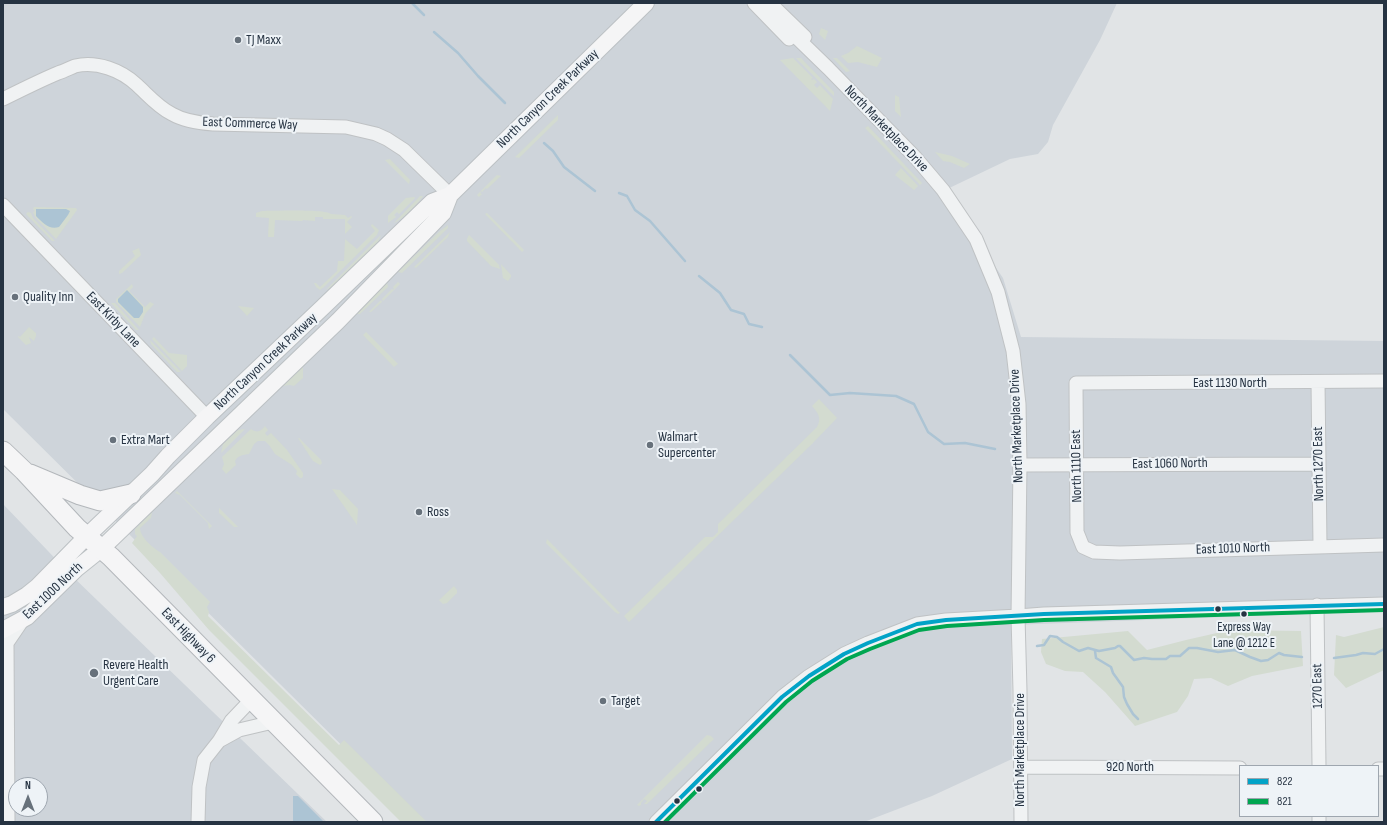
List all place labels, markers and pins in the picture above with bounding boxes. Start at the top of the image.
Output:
place label: TJ Maxx [246,32,281,48]
marker: TJ Maxx [233,35,243,45]
place label: Quality Inn [23,289,73,305]
marker: Quality Inn [10,292,20,302]
place label: Walmart Supercenter [658,429,716,462]
place label: Extra Mart [121,432,170,448]
marker: Extra Mart [108,435,118,445]
marker: Walmart Supercenter [645,440,655,450]
place label: Ross [427,504,449,520]
marker: Ross [414,507,424,517]
unlabelled marker [1213,604,1223,614]
marker: Express Way Lane @ 1212 E [1239,609,1249,619]
place label: Express Way Lane @ 1212 E [1213,620,1275,651]
place label: Revere Health Urgent Care [103,657,168,690]
marker: Revere Health Urgent Care [88,667,100,679]
place label: Target [611,693,640,709]
marker: Target [598,696,608,706]
unlabelled marker [694,784,704,794]
unlabelled marker [672,796,682,806]

